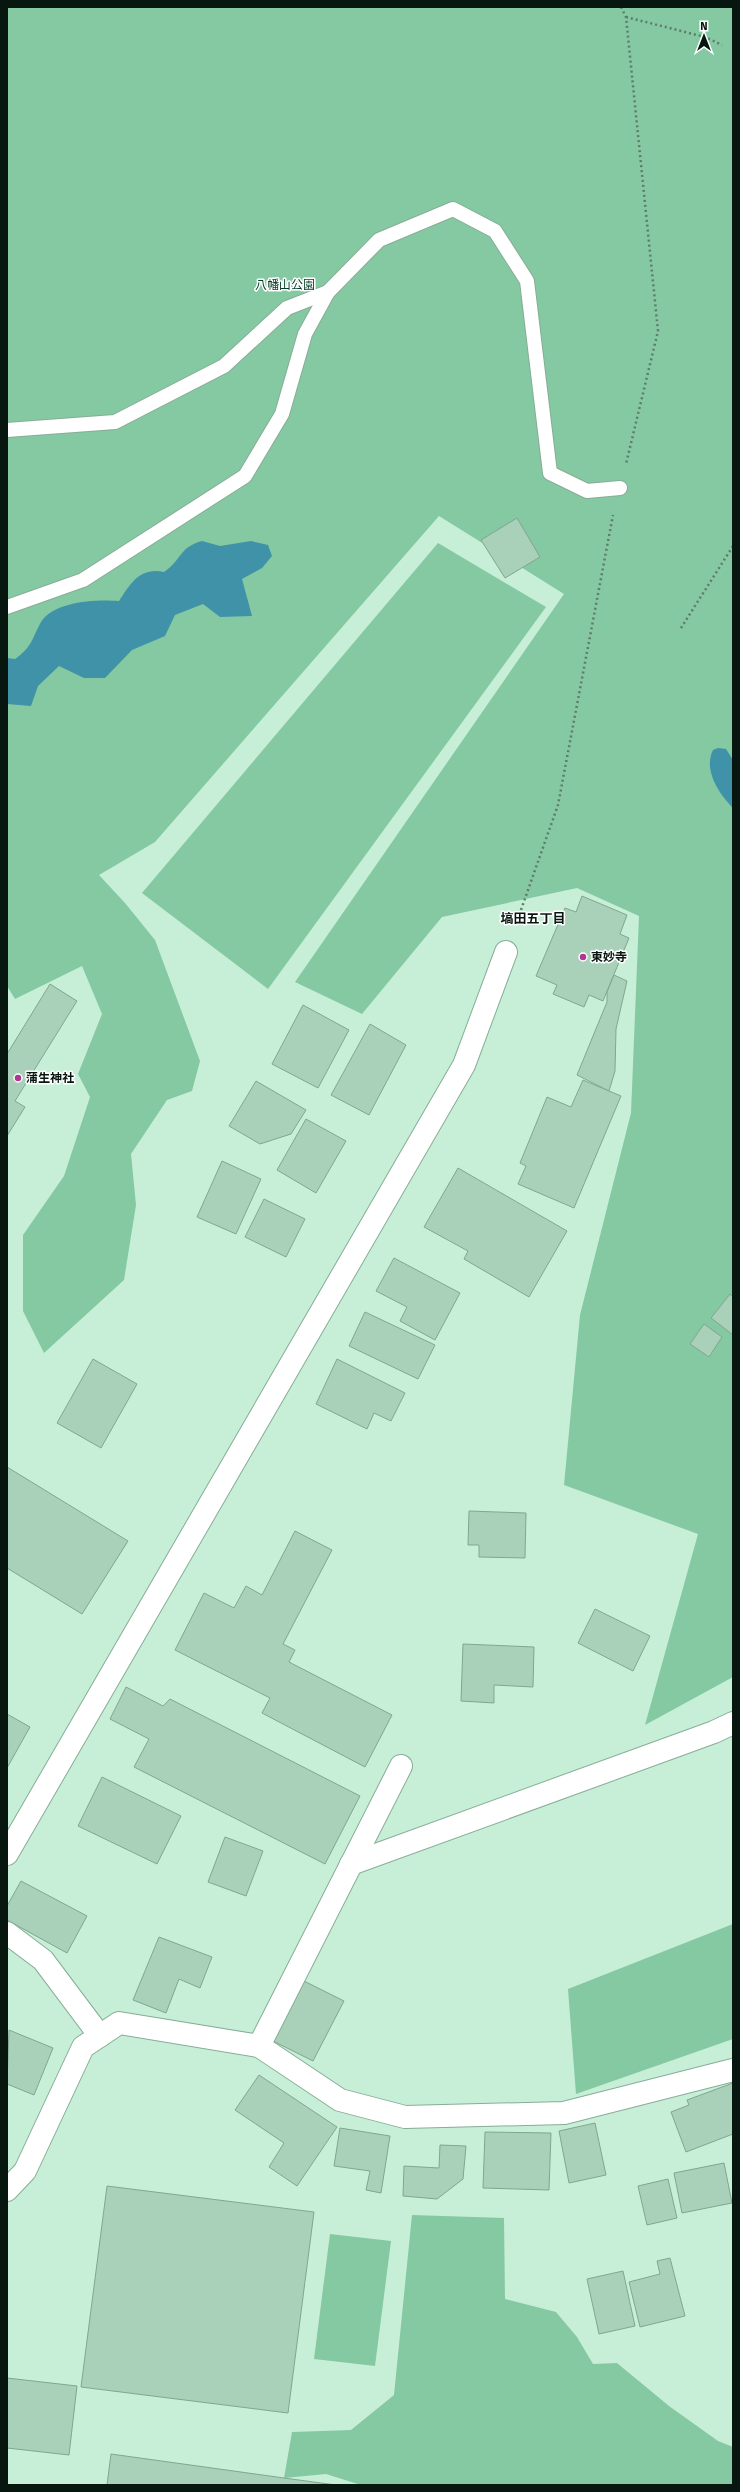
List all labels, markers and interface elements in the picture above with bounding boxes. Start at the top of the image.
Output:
north arrow [684,16,724,56]
text: N [700,20,708,33]
park label: 八幡山公園 [255,278,315,292]
district label: 塙田五丁目 [500,911,566,926]
place label: 東妙寺 [591,950,627,964]
marker: 東妙寺 [578,952,588,962]
place label: 蒲生神社 [26,1071,74,1085]
marker: 蒲生神社 [13,1073,23,1083]

